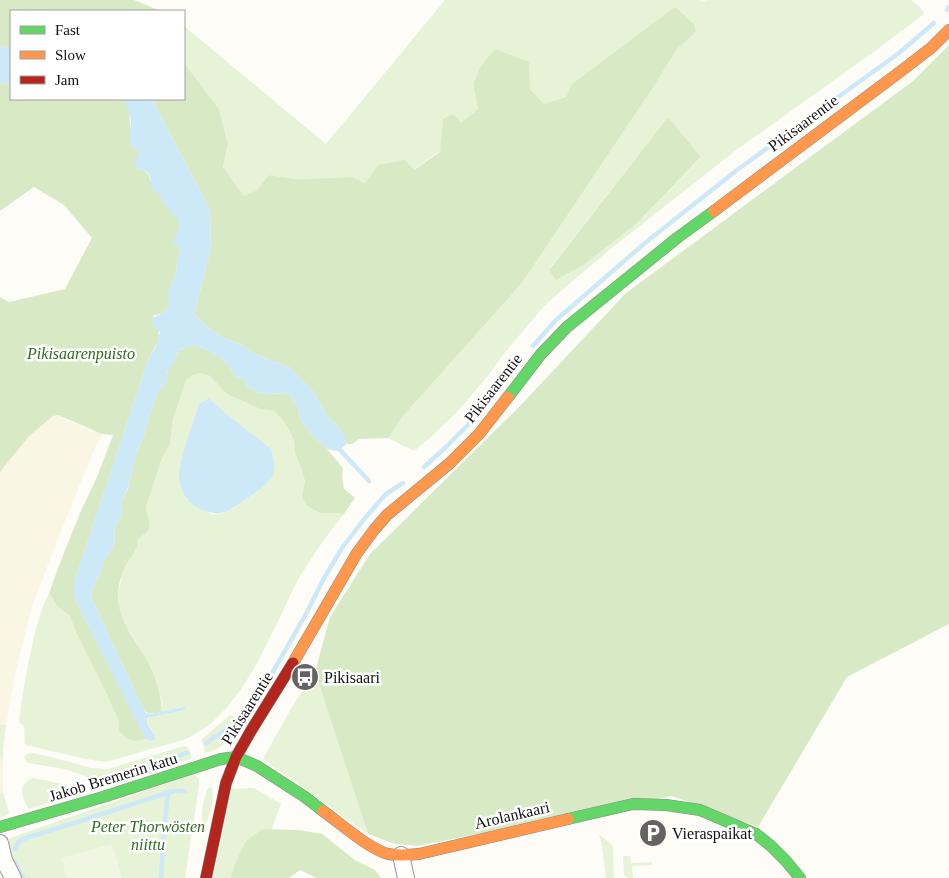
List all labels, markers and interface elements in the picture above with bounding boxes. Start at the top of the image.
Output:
legend [10,10,185,100]
text: Fast [55,22,81,38]
text: Slow [55,47,86,63]
text: Jam [55,72,79,88]
street label: Pikisaarentie [765,91,841,155]
park label: Pikisaarenpuisto [26,345,135,363]
street label: Pikisaarentie [461,350,525,426]
bus stop icon: Pikisaari [290,662,320,692]
street label: Pikisaarentie [218,668,276,748]
place label: Pikisaari [324,669,381,686]
street label: Jakob Bremerin katu [47,749,179,805]
street label: Arolankaari [473,798,552,832]
park label: Peter Thorwösten niittu [90,818,205,853]
parking icon: Vieraspaikat [638,818,668,848]
place label: Vieraspaikat [672,825,752,843]

